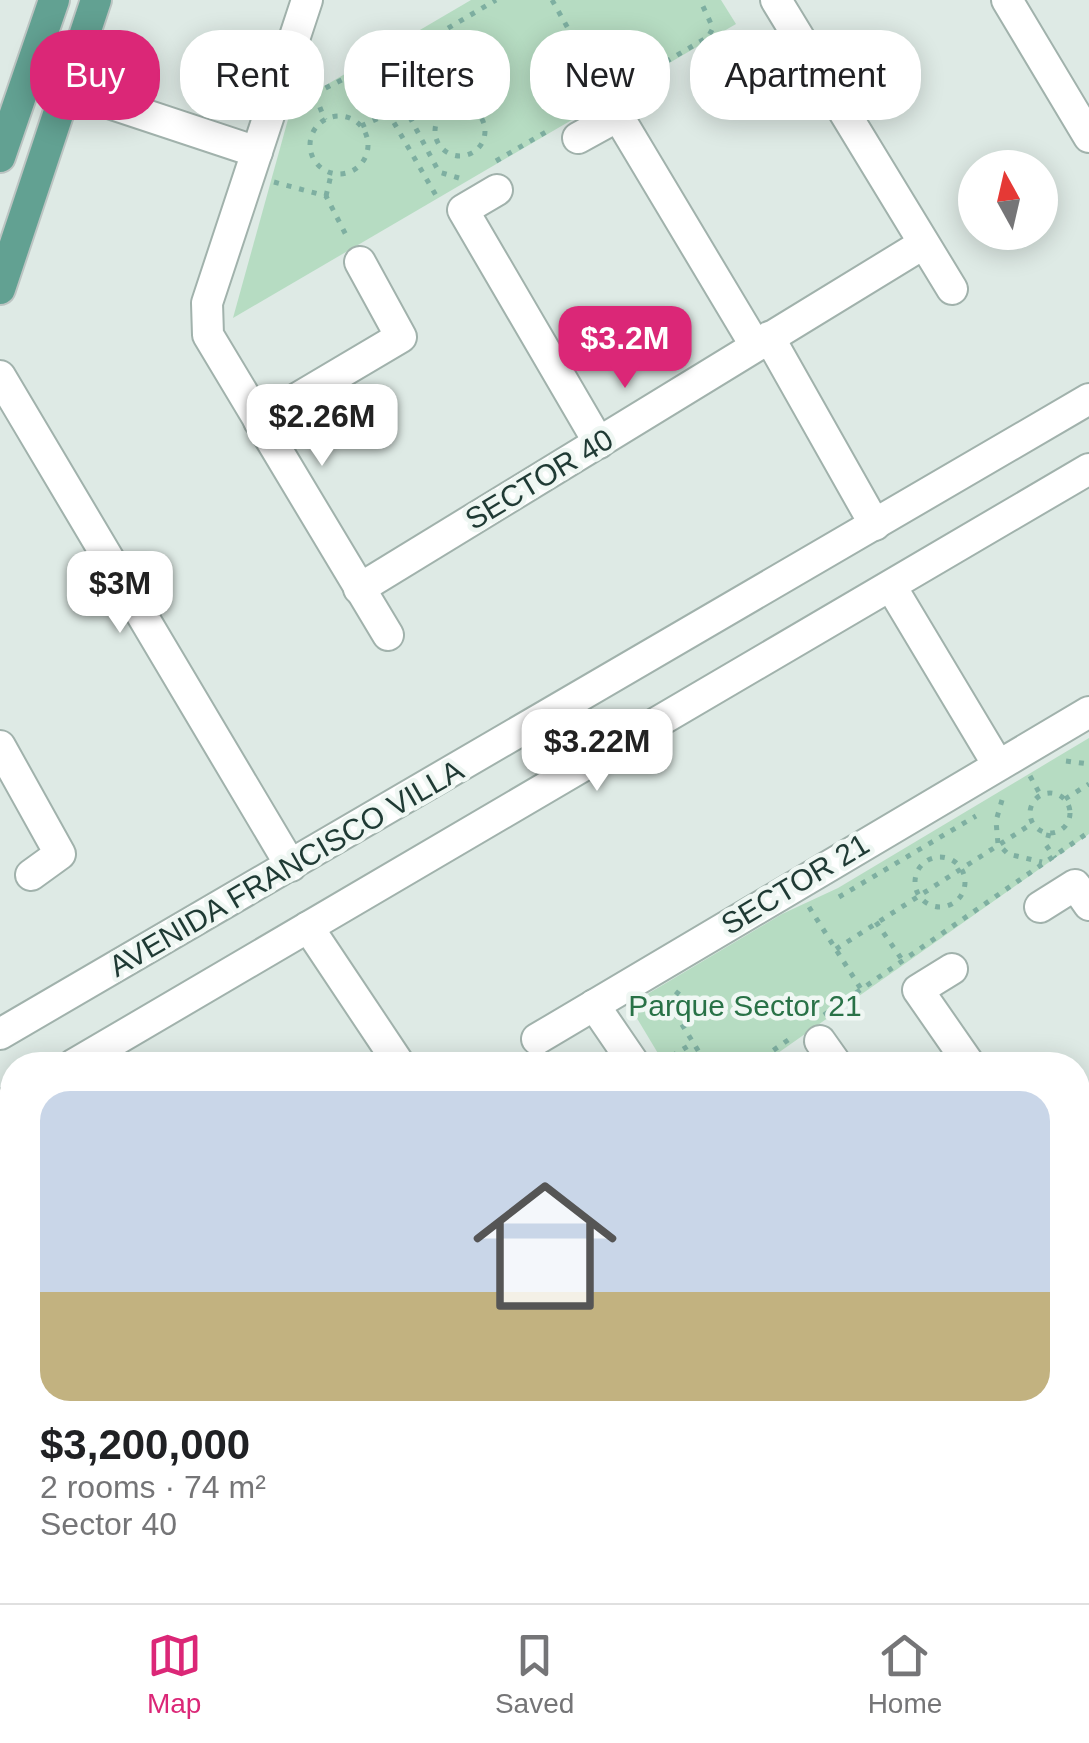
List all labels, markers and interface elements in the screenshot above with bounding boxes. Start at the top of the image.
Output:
chip: Buy [30,30,160,120]
chip: Rent [180,30,324,120]
chip: Filters [344,30,510,120]
chip: New [530,30,670,120]
chip: Apartment [690,30,921,120]
north arrow [958,150,1058,250]
map controls [958,150,1058,250]
pin: $3.2M [555,306,695,391]
text: $3.2M [581,320,669,356]
pin: $2.26M [241,384,403,469]
text: $2.26M [269,398,375,434]
street label: SECTOR 40 [459,422,619,536]
pin: $3M [72,551,168,636]
text: $3M [89,565,151,601]
pin: $3.22M [516,709,678,794]
text: $3.22M [544,723,650,759]
street label: AVENIDA FRANCISCO VILLA [103,753,469,983]
street label: SECTOR 21 [715,827,875,941]
park label: Parque Sector 21 [628,989,862,1022]
icon: home [455,1156,635,1336]
text: $3,200,000 [40,1421,250,1468]
text: 2 rooms · 74 m² [40,1469,266,1505]
text: Sector 40 [40,1506,177,1542]
tab: Map [147,1628,202,1720]
tab: Saved [495,1628,574,1720]
tab: Home [868,1628,942,1720]

